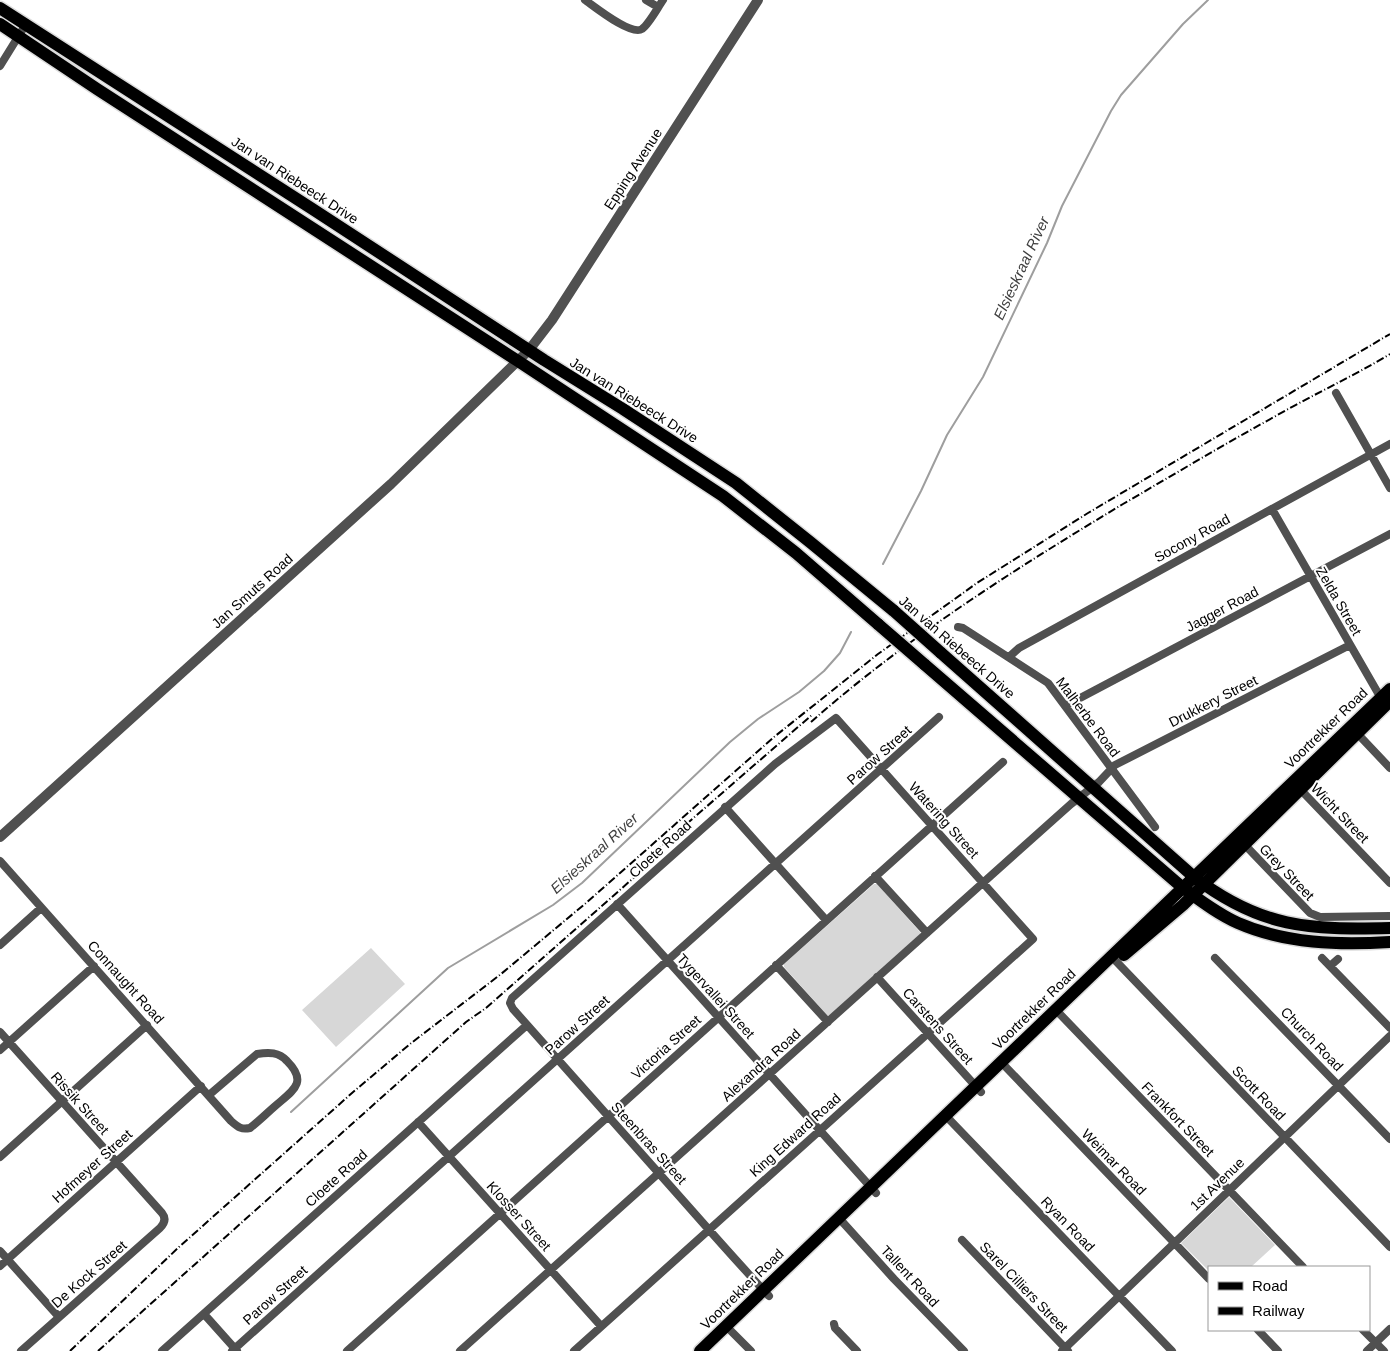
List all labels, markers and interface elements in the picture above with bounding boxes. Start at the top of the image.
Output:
street label: Epping Avenue [601,125,665,213]
street label: Jan van Riebeeck Drive [229,133,362,227]
water label: Elsieskraal River [990,213,1053,322]
street label: Jan van Riebeeck Drive [567,354,701,446]
street label: Socony Road [1151,511,1233,565]
street label: Jan Smuts Road [208,550,296,632]
street label: Zelda Street [1313,564,1365,638]
street label: Jagger Road [1183,583,1261,635]
street label: Jan van Riebeeck Drive [896,592,1018,702]
street label: Drukkery Street [1166,672,1260,730]
street label: Malherbe Road [1053,674,1123,760]
street label: Voortrekker Road [1281,684,1371,772]
street label: Parow Street [844,722,914,788]
street label: Watering Street [906,779,982,861]
street label: Wicht Street [1308,780,1372,846]
water label: Elsieskraal River [547,809,642,897]
street label: Cloete Road [626,817,694,881]
street label: Grey Street [1256,841,1318,903]
street label: Connaught Road [85,937,167,1027]
street label: Tygervallei Street [674,950,758,1042]
street label: Voortrekker Road [989,965,1079,1053]
street label: Carstens Street [900,985,977,1068]
street label: Parow Street [542,992,612,1058]
street label: Church Road [1278,1004,1346,1074]
street label: Victoria Street [628,1012,704,1082]
street label: Alexandra Road [718,1025,804,1105]
street label: Scott Road [1229,1063,1289,1123]
street label: Rissik Street [48,1068,112,1138]
street label: Frankfort Street [1138,1078,1218,1160]
street label: King Edward Road [746,1090,844,1180]
street label: Steenbras Street [608,1099,690,1187]
street label: Hofmeyer Street [49,1126,135,1206]
street label: Weimar Road [1079,1126,1149,1198]
street label: Cloete Road [302,1146,370,1210]
street label: 1st Avenue [1187,1154,1248,1214]
street label: Klosser Street [484,1178,554,1254]
street label: Ryan Road [1038,1193,1098,1255]
street label: De Kock Street [48,1237,130,1311]
street label: Sarel Cilliers Street [977,1238,1071,1336]
street label: Tallent Road [878,1242,942,1310]
street label: Voortrekker Road [697,1245,787,1333]
street label: Parow Street [240,1262,310,1328]
legend [1208,1266,1370,1331]
text: Road [1252,1277,1288,1294]
text: Railway [1252,1302,1305,1319]

